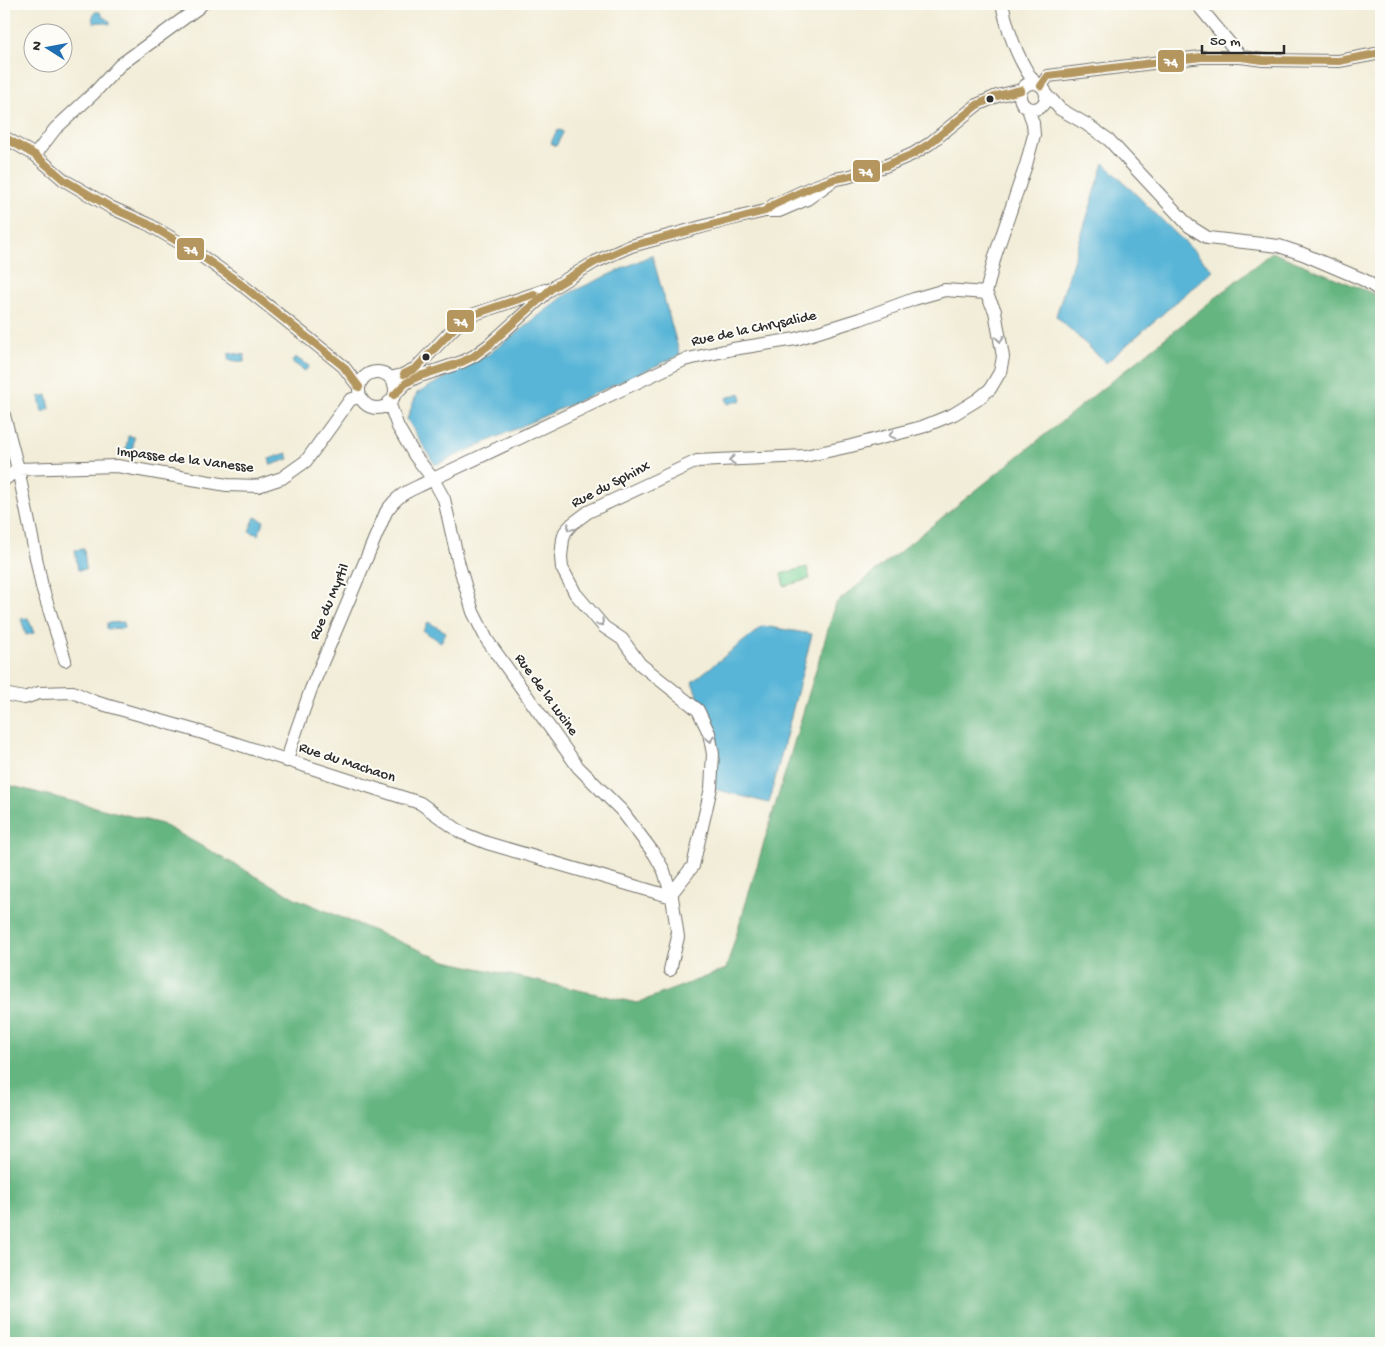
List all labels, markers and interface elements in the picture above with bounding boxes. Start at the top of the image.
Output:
north arrow [22,22,72,72]
scale bar [1202,22,1285,54]
text: 50 m [1210,33,1241,51]
text: N [28,40,47,52]
line badge: 74 [1157,49,1185,73]
text: 74 [1163,55,1178,72]
unlabelled marker [985,94,995,104]
line badge: 74 [852,159,881,183]
text: 74 [858,165,873,182]
line badge: 74 [176,237,205,261]
text: 74 [183,243,198,260]
street label: Rue de la Chrysalide [690,307,818,351]
line badge: 74 [446,309,475,333]
text: 74 [453,315,468,332]
one-way arrow [994,335,1004,343]
unlabelled marker [421,352,431,362]
one-way arrow [889,429,897,439]
street label: Impasse de la Vanesse [115,443,255,477]
one-way arrow [728,454,736,465]
street label: Rue du Sphinx [568,457,654,513]
one-way arrow [567,522,576,531]
street label: Rue du Myrtil [306,561,354,643]
one-way arrow [595,617,604,626]
street label: Rue de la Lucine [510,650,582,740]
one-way arrow [704,734,715,743]
street label: Rue du Machaon [296,739,398,787]

